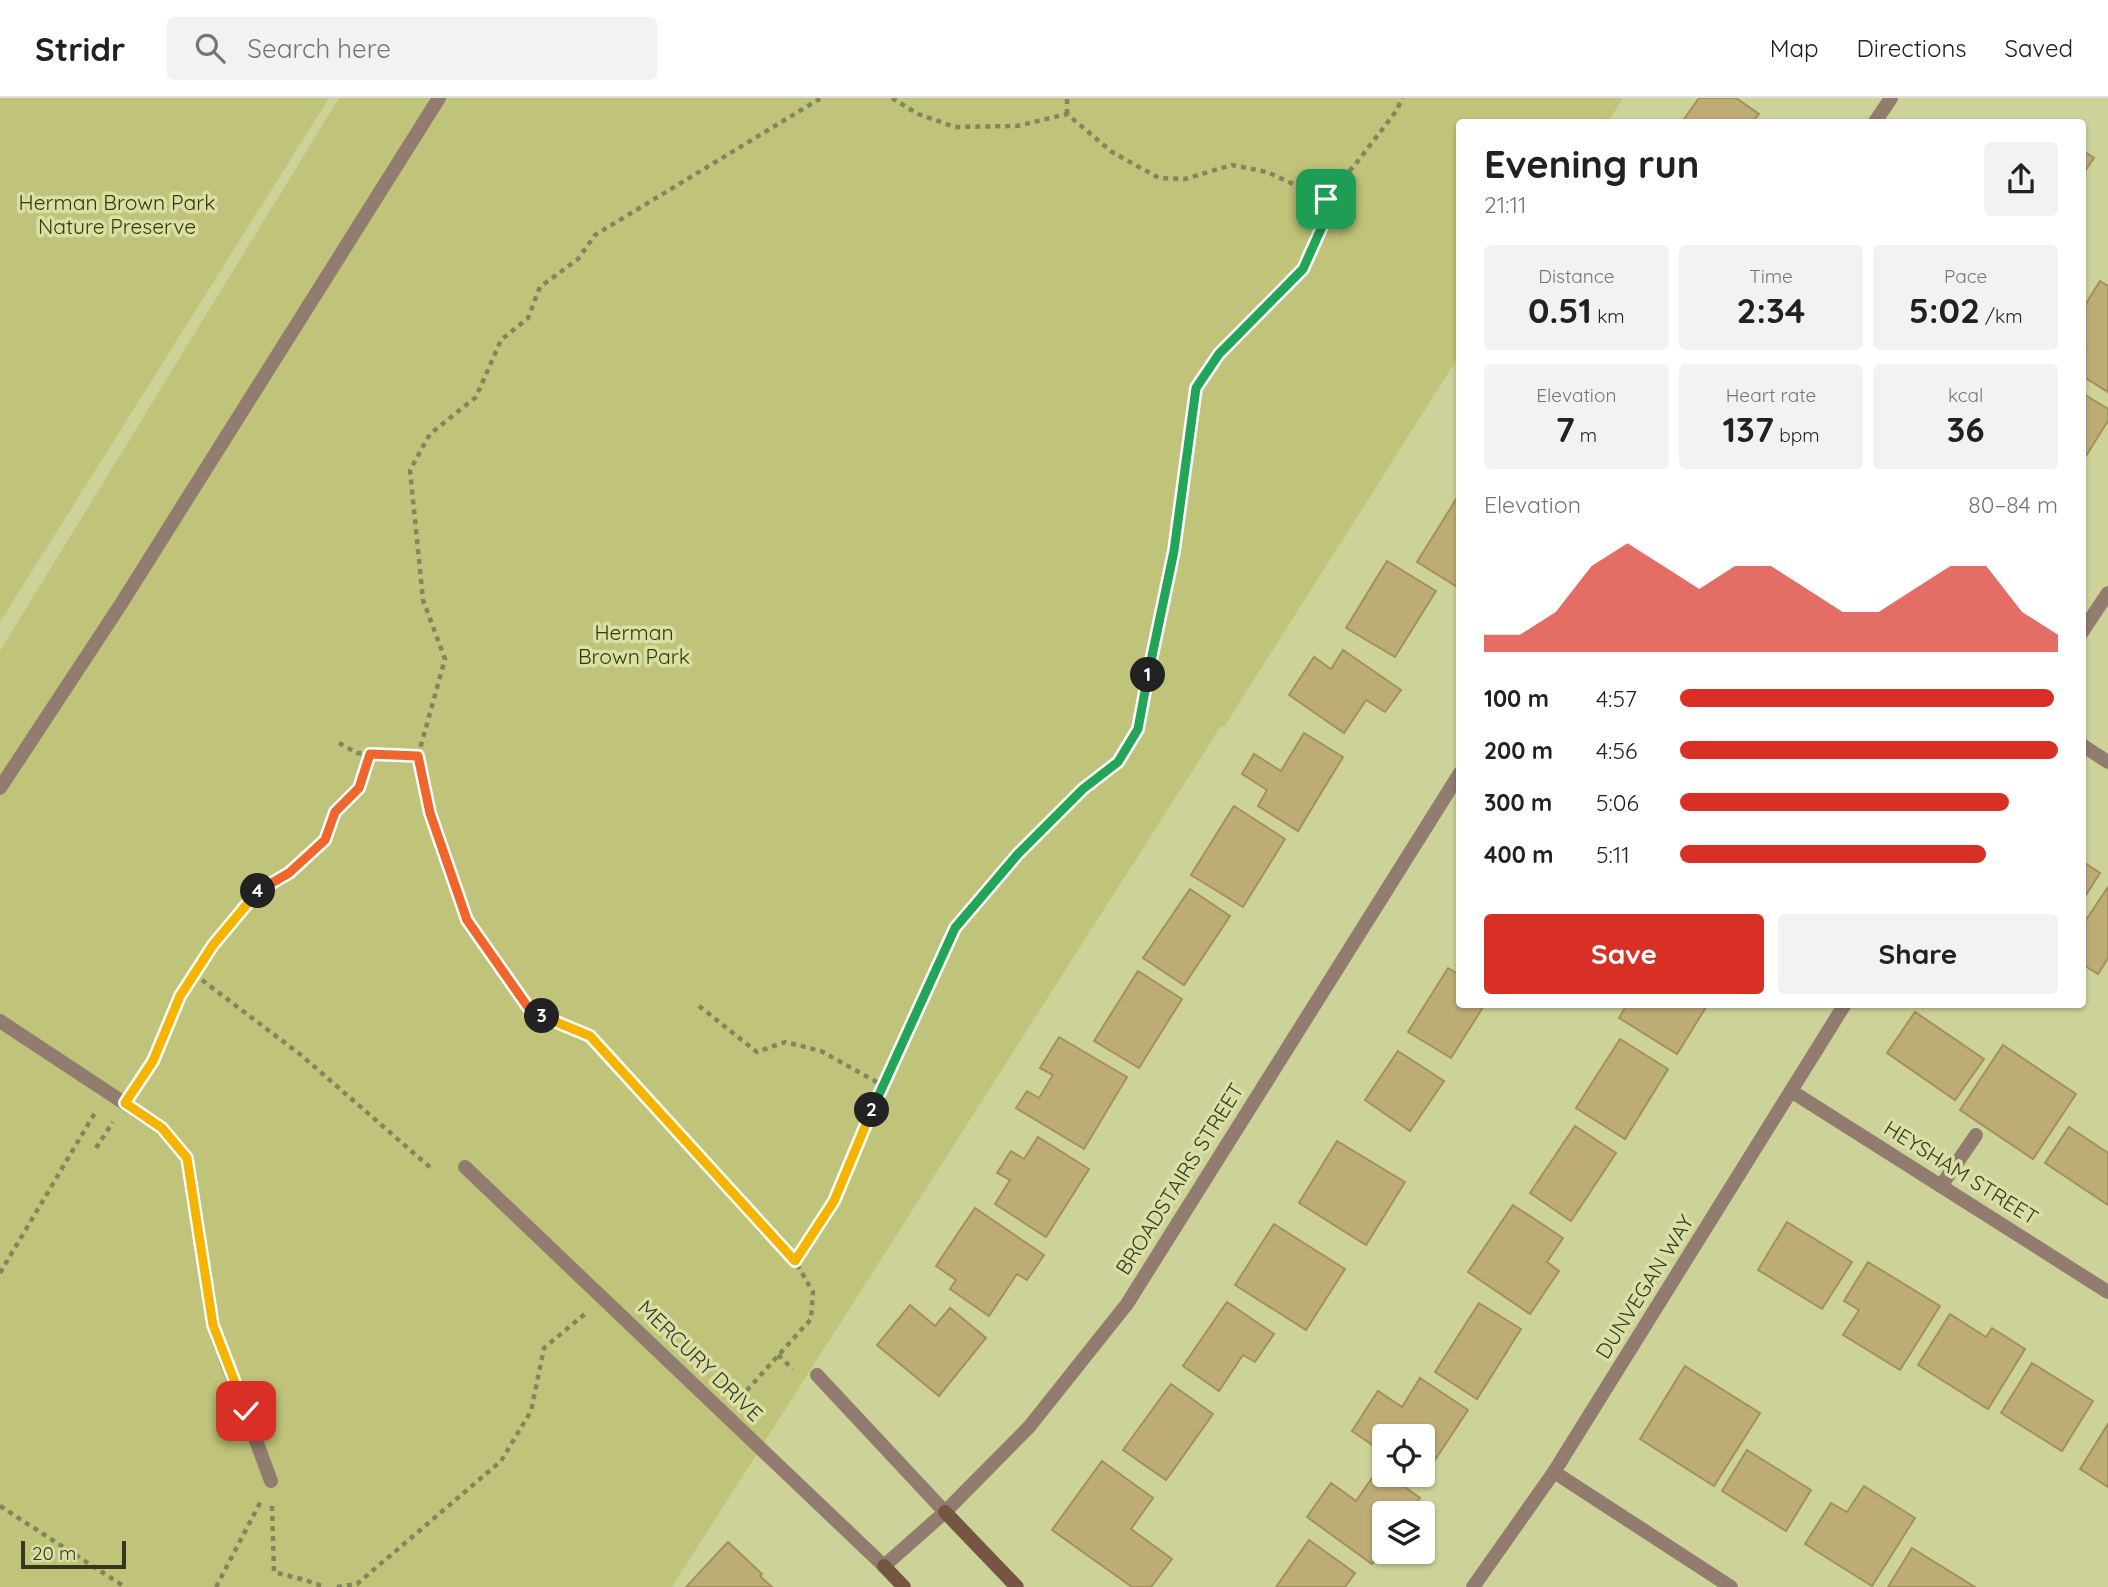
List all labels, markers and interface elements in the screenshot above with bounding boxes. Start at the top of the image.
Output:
search box [167,17,657,80]
text: Stridr [35,28,125,69]
icon: search [191,29,229,67]
text: Search here [247,32,391,65]
text: Map [1770,33,1819,63]
text: Directions [1857,33,1967,63]
text: Saved [2005,33,2073,63]
text: Evening run [1484,140,1699,188]
button: share [1984,142,2058,216]
pin [1296,169,1356,229]
icon: arrive [1307,180,1345,218]
park label: Herman Brown Park Nature Preserve [19,189,215,239]
text: 21:11 [1484,190,1527,219]
text: Distance [1538,264,1614,288]
text: Time [1749,264,1793,288]
text: Pace [1944,264,1987,288]
text: 0.51 [1528,288,1592,332]
text: 2:34 [1737,288,1805,332]
text: 5:02 [1909,288,1980,332]
text: km [1592,304,1625,328]
text: /km [1980,304,2023,328]
text: Elevation [1536,383,1616,407]
text: Heart rate [1726,383,1816,407]
text: kcal [1948,383,1983,407]
text: 7 [1555,407,1575,451]
text: 137 [1722,407,1774,451]
text: 36 [1947,407,1985,451]
text: m [1575,423,1597,447]
text: bpm [1774,423,1820,447]
text: Elevation [1484,490,1581,519]
text: 80–84 m [1968,490,2058,519]
park label: Herman Brown Park [578,619,690,669]
pin: 1 [1130,658,1166,692]
text: 1 [1144,662,1151,686]
text: 100 m [1484,684,1549,713]
text: 4:57 [1596,684,1637,713]
text: 200 m [1484,736,1553,765]
text: 4:56 [1596,736,1637,765]
text: 300 m [1484,788,1552,817]
text: 5:06 [1596,788,1639,817]
text: 400 m [1484,840,1553,869]
text: 5:11 [1596,840,1630,869]
pin: 4 [240,874,276,908]
text: 4 [252,878,263,902]
button: Save [1484,914,1764,994]
button: Share [1778,914,2058,994]
pin: 3 [524,998,560,1034]
text: 3 [536,1003,547,1027]
street label: BROADSTAIRS STREET [1110,1078,1249,1279]
pin: 2 [854,1093,890,1128]
text: 2 [866,1097,877,1121]
street label: HEYSHAM STREET [1880,1114,2043,1230]
street label: DUNVEGAN WAY [1589,1210,1699,1363]
street label: MERCURY DRIVE [633,1294,768,1426]
pin [216,1381,276,1441]
icon: check [227,1392,265,1430]
map controls [1372,1424,1435,1564]
button: locate [1372,1424,1435,1487]
button: layers [1372,1501,1435,1564]
scale bar [21,1538,126,1570]
text: 20 m [32,1541,76,1565]

